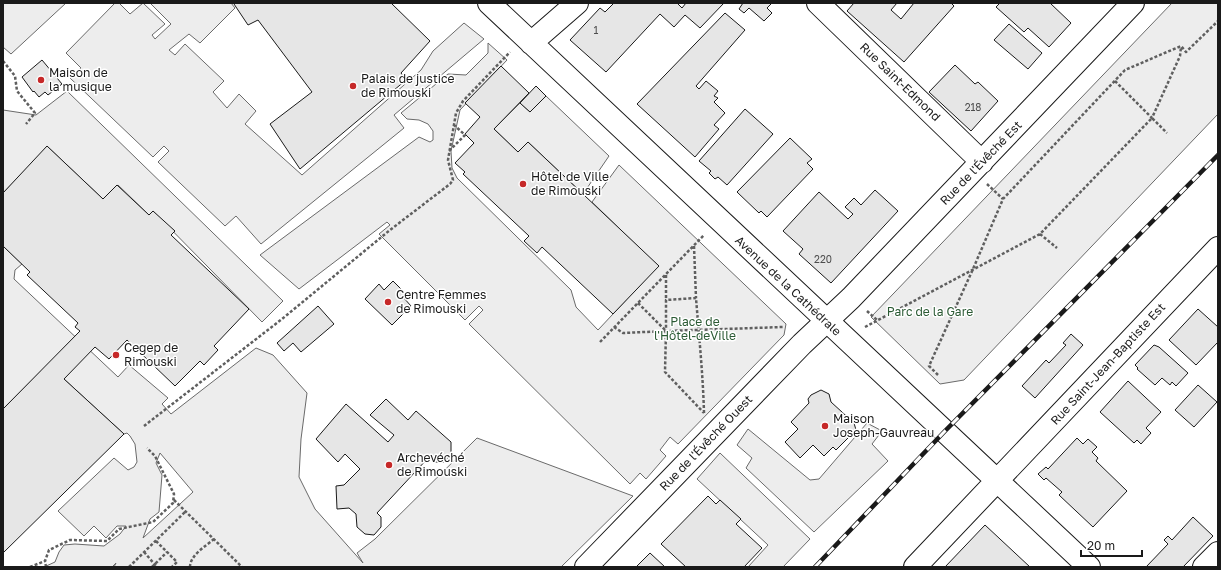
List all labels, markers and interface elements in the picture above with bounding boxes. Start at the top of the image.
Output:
house number: 1 [594,24,599,36]
street label: Rue Saint-Edmond [857,39,944,124]
place label: Maison de la musique [49,65,112,94]
place label: Palais de justice de Rimouski [361,71,454,100]
marker: Maison de la musique [36,75,46,85]
marker: Palais de justice de Rimouski [348,81,358,91]
house number: 218 [965,101,981,113]
street label: Rue de l'Évêché Est [937,117,1025,208]
place label: Hôtel de Ville de Rimouski [531,169,609,198]
marker: Hôtel de Ville de Rimouski [518,179,528,189]
street label: Avenue de la Cathédrale [732,233,845,339]
house number: 220 [814,253,832,265]
place label: Centre Femmes de Rimouski [396,287,486,316]
marker: Centre Femmes de Rimouski [383,297,393,307]
street label: Rue Saint-Jean-Baptiste Est [1047,299,1168,428]
park label: Parc de la Gare [887,304,973,319]
park label: Place de l'Hôtel-deVille [654,314,736,343]
place label: Cegep de Rimouski [124,340,178,369]
marker: Cegep de Rimouski [111,350,121,360]
street label: Rue de l'Évêché Ouest [656,392,755,494]
place label: Maison Joseph-Gauvreau [833,411,934,440]
marker: Maison Joseph-Gauvreau [820,421,830,431]
place label: Archevéché de Rimouski [397,450,467,479]
marker: Archevéché de Rimouski [384,460,394,470]
scale bar [1081,532,1142,558]
text: 20 m [1087,538,1115,553]

